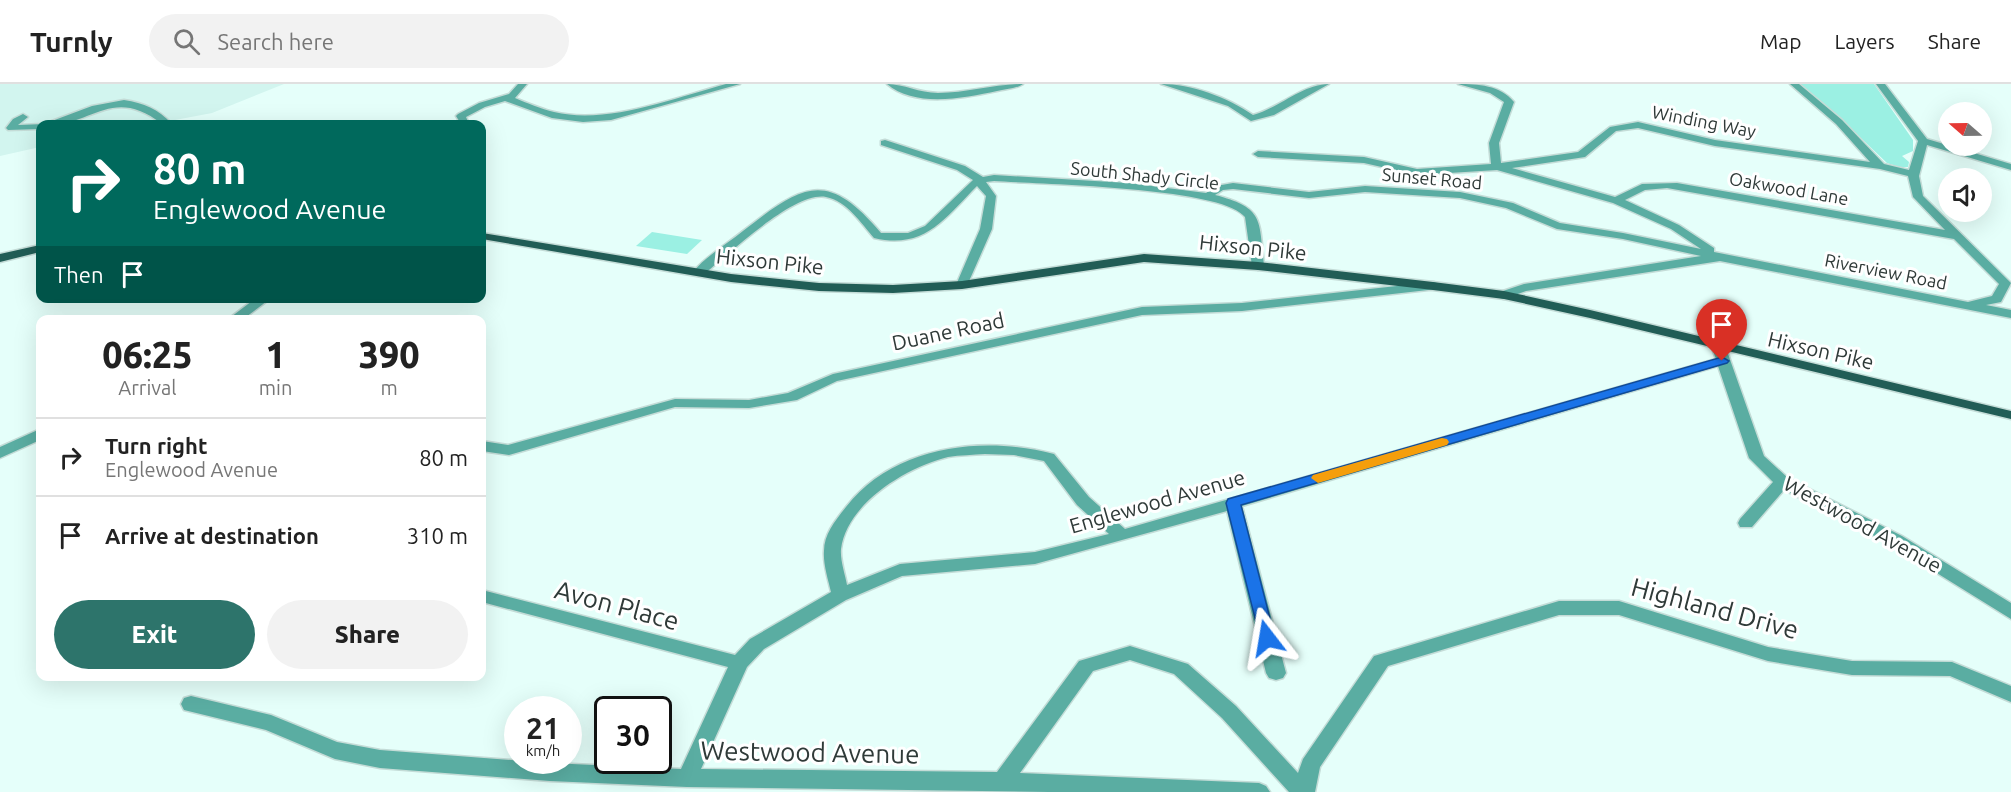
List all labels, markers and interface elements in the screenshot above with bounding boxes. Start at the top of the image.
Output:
search box [149,14,569,68]
icon: search [170,25,203,58]
text: Turnly [30,26,113,57]
text: Search here [218,29,334,54]
text: Map [1760,29,1801,53]
text: Layers [1834,29,1895,53]
text: Share [1928,29,1981,53]
street label: Winding Way [1650,101,1758,141]
north arrow [1938,102,1992,156]
map controls [1938,102,1992,222]
icon: right [54,144,132,222]
text: 80 m [153,145,247,192]
street label: South Shady Circle [1070,157,1220,193]
street label: Sunset Road [1381,164,1483,192]
street label: Oakwood Lane [1728,168,1850,208]
button: sound [1938,168,1992,222]
text: Englewood Avenue [153,194,387,224]
street label: Hixson Pike [1198,229,1308,265]
street label: Hixson Pike [715,243,825,279]
street label: Riverview Road [1823,249,1949,293]
icon: arrive [116,258,149,291]
text: Then [54,262,104,287]
pin [1696,299,1747,361]
street label: Duane Road [890,307,1006,355]
icon: arrive [1705,308,1738,341]
street label: Hixson Pike [1766,326,1876,374]
text: 06:25 [102,334,192,375]
text: 1 [265,334,286,375]
text: 390 [359,334,420,375]
text: Arrival [118,376,177,399]
text: min [259,376,292,399]
text: m [381,376,398,399]
text: Turn right [105,433,207,458]
icon: right [54,441,87,474]
text: 80 m [419,445,468,470]
text: Englewood Avenue [105,458,278,481]
street label: Englewood Avenue [1066,464,1248,538]
street label: Westwood Avenue [1780,471,1946,577]
icon: arrive [54,519,87,552]
text: Arrive at destination [105,523,319,548]
text: 310 m [407,523,468,548]
street label: Highland Drive [1628,572,1802,644]
street label: Avon Place [552,575,682,635]
button: Exit [54,600,255,669]
button: Share [267,600,468,669]
position arrow [1235,606,1299,670]
speed limit sign: 30 [594,696,672,774]
text: 21 [526,711,560,745]
street label: Westwood Avenue [700,736,920,768]
text: km/h [526,742,560,759]

